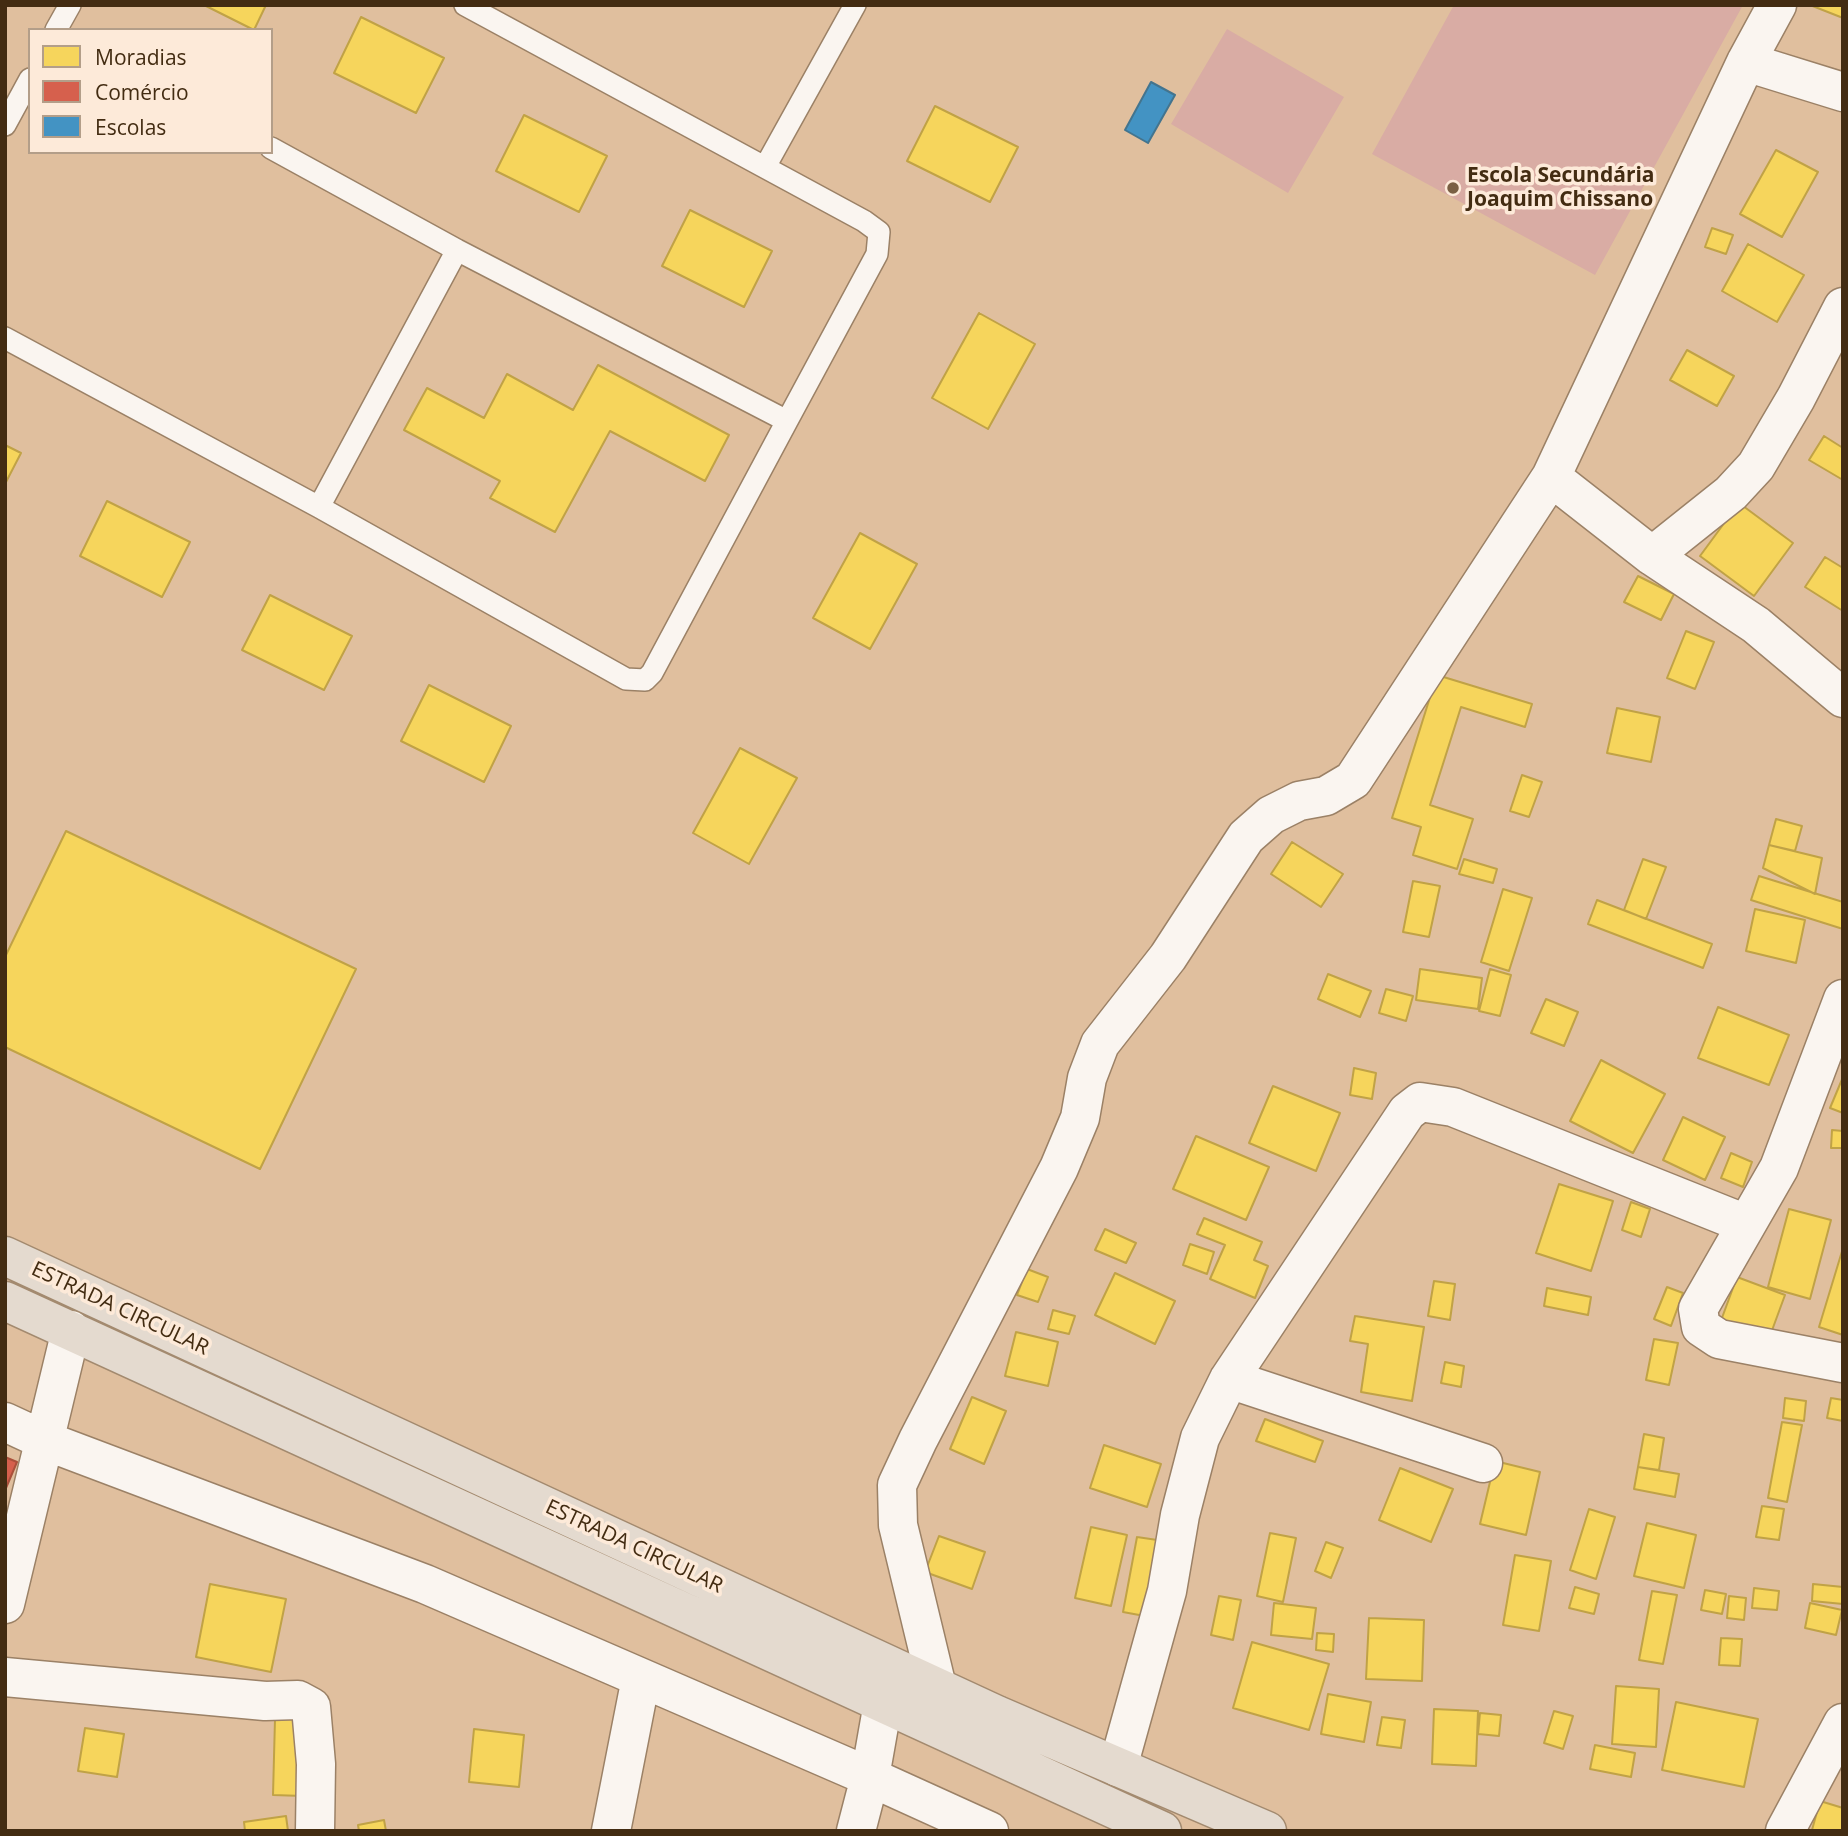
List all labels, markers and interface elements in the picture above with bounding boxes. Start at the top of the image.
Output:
legend [28,28,273,154]
text: Moradias [95,43,187,71]
text: Comércio [95,78,189,106]
text: Escolas [95,113,166,141]
place label: Escola Secundária Joaquim Chissano [1467,163,1655,213]
marker: Escola Secundária Joaquim Chissano [1445,180,1461,196]
street label: ESTRADA CIRCULAR [27,1257,213,1361]
street label: ESTRADA CIRCULAR [541,1495,727,1599]

